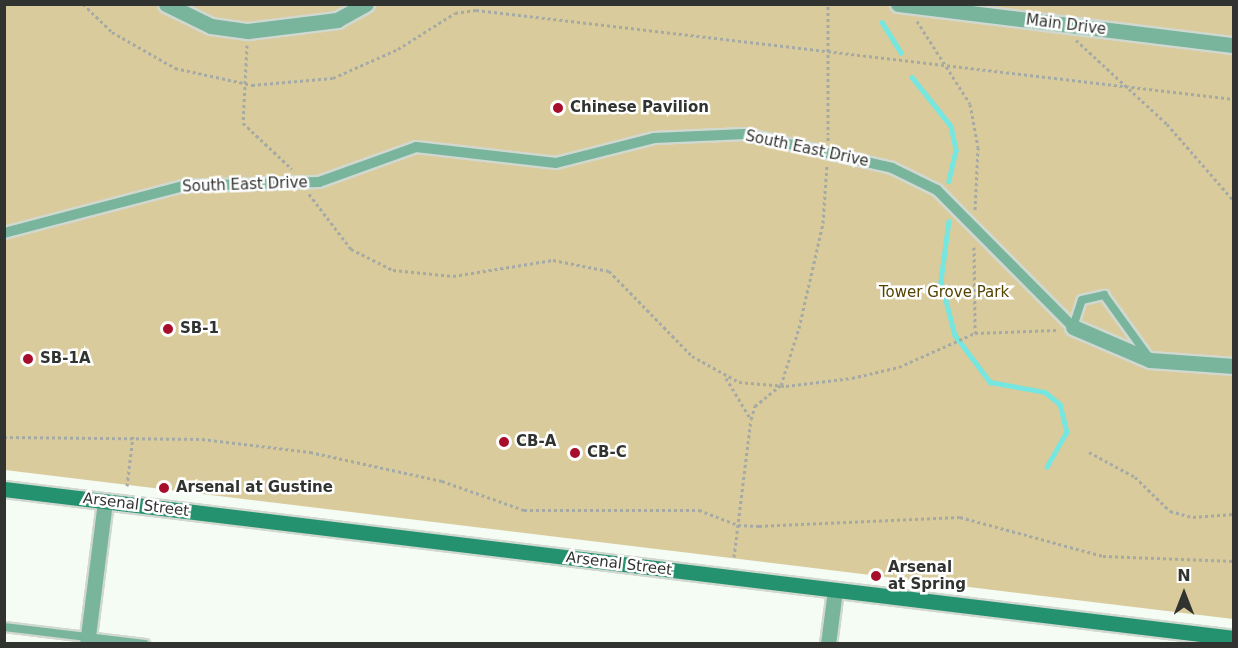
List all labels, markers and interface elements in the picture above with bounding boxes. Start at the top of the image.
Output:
street label: Main Drive [1025,11,1107,39]
place label: Chinese Pavilion [570,99,709,117]
marker: Chinese Pavilion [551,101,565,115]
street label: South East Drive [744,127,870,171]
street label: South East Drive [182,174,308,196]
park label: Tower Grove Park [879,284,1009,302]
place label: SB-1 [180,320,219,338]
marker: SB-1 [161,322,175,336]
place label: SB-1A [40,350,91,368]
marker: SB-1A [21,352,35,366]
place label: CB-A [516,433,556,451]
marker: CB-A [497,435,511,449]
place label: CB-C [587,444,627,462]
marker: CB-C [568,446,582,460]
place label: Arsenal at Gustine [176,479,333,497]
marker: Arsenal at Gustine [157,481,171,495]
street label: Arsenal Street [82,490,190,520]
street label: Arsenal Street [565,549,673,579]
place label: Arsenal at Spring [888,558,966,593]
north arrow [1154,564,1214,624]
text: N [1177,566,1191,585]
marker: Arsenal at Spring [869,569,883,583]

